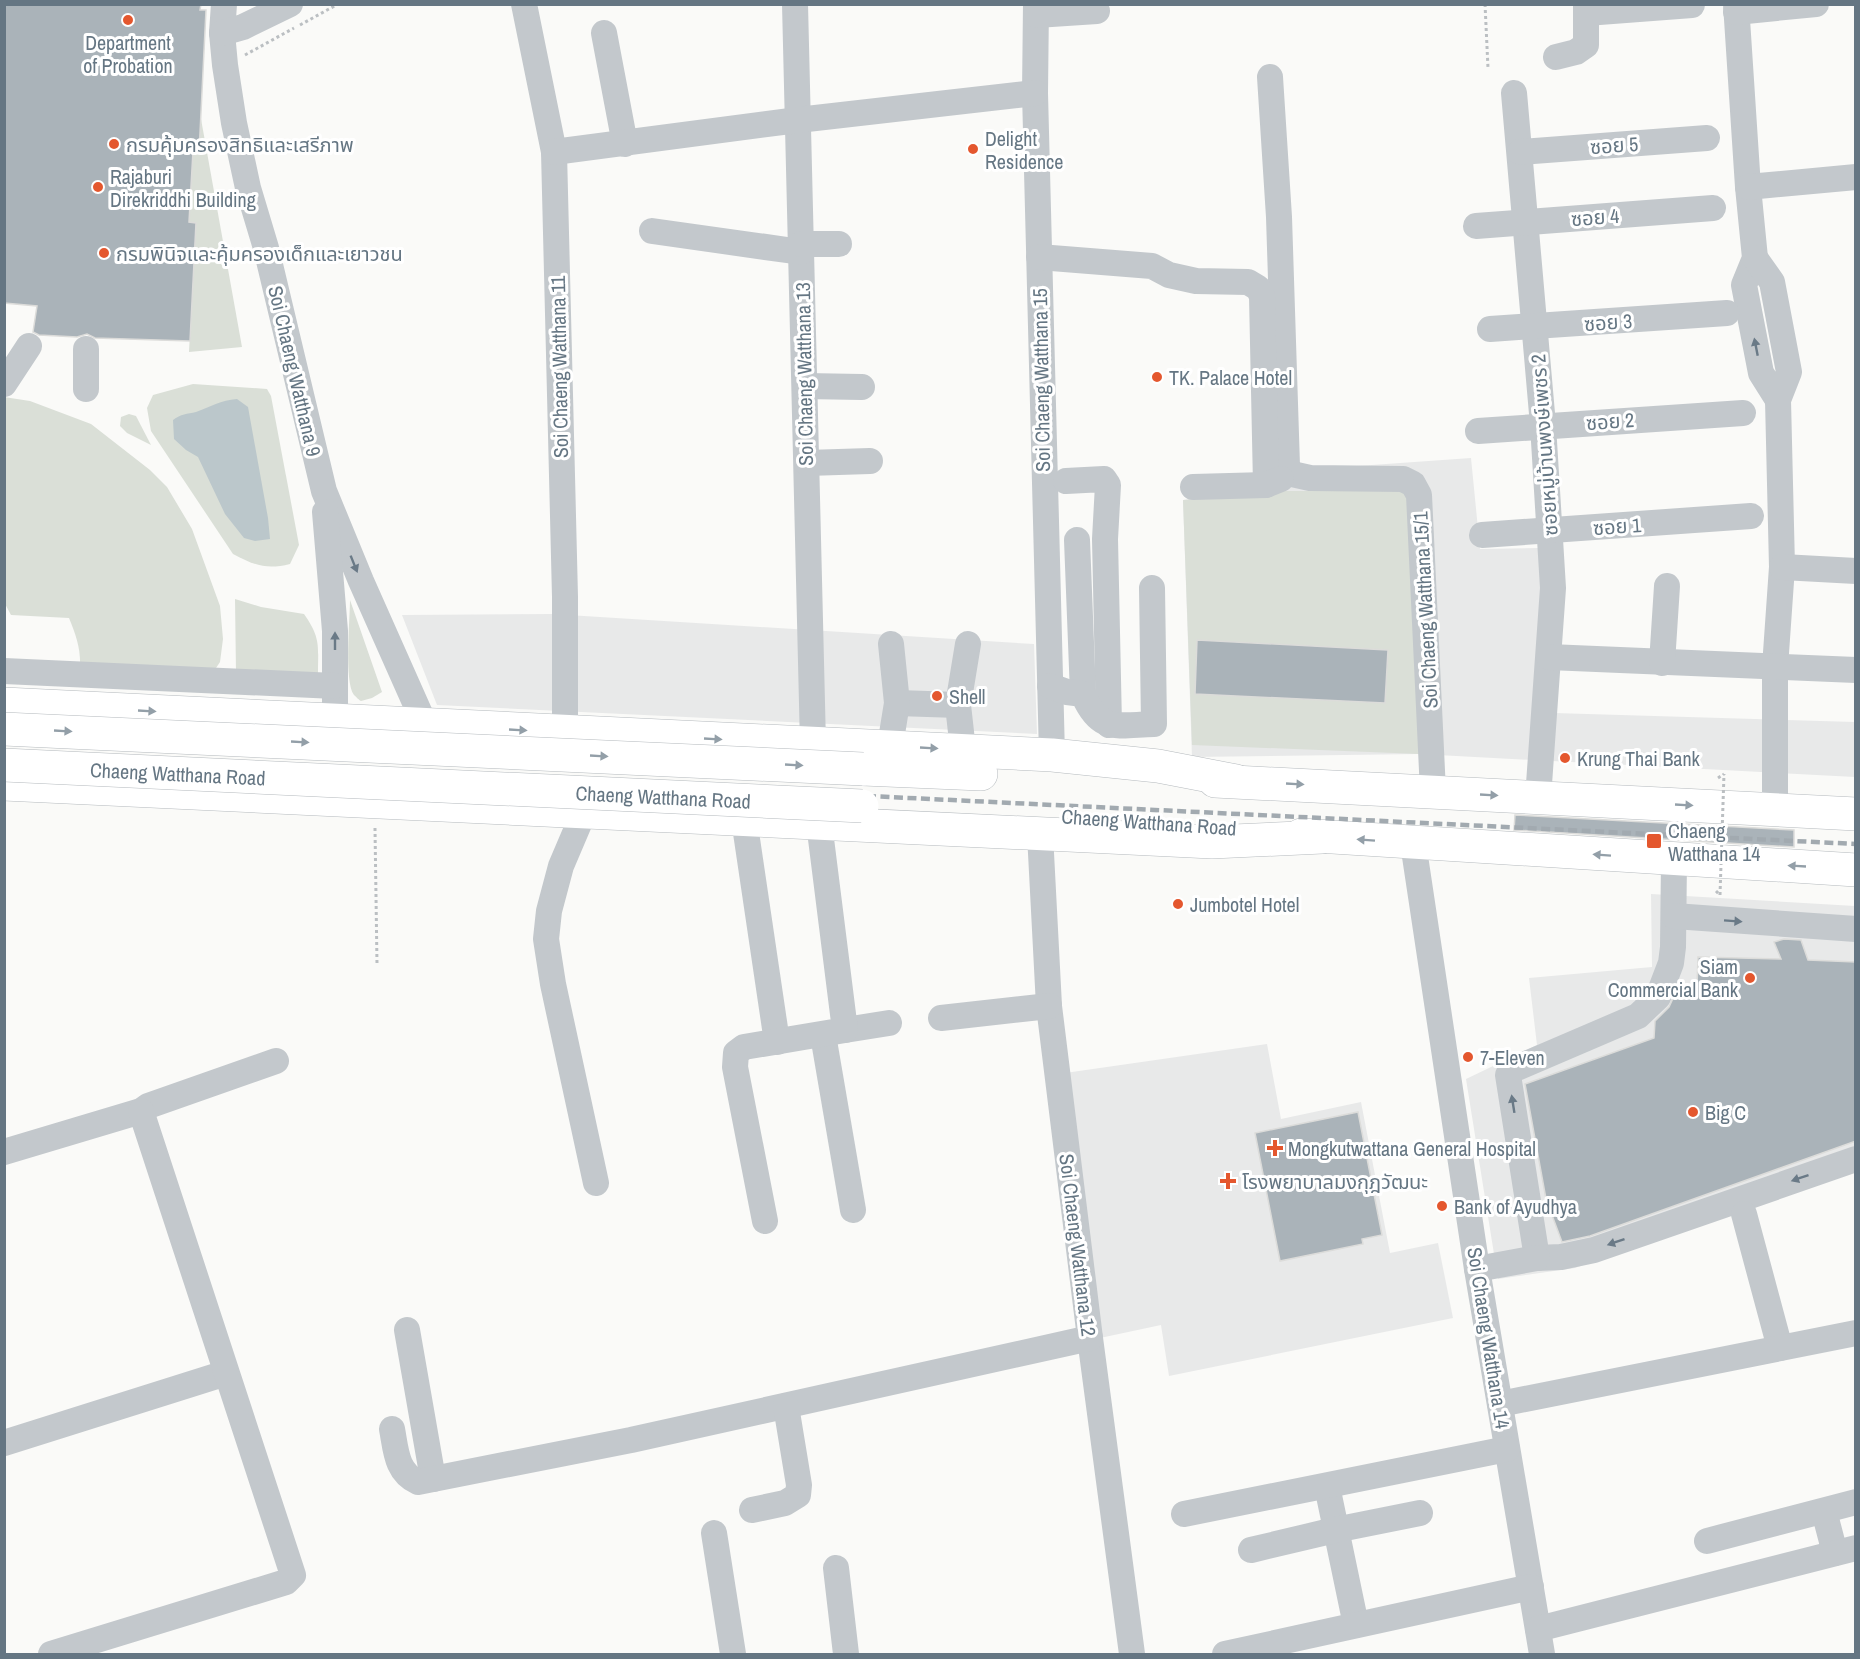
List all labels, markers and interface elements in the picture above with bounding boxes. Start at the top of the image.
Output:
marker: Department of Probation [121,13,135,27]
place label: Department of Probation [83,29,173,79]
place label: Delight Residence [985,125,1063,175]
street label: ซอย 5 [1589,130,1639,160]
place label: กรมคุ้มครองสิทธิและเสรีภาพ [126,131,354,158]
marker: กรมคุ้มครองสิทธิและเสรีภาพ [107,137,121,151]
marker: Delight Residence [966,142,980,156]
place label: Rajaburi Direkriddhi Building [110,163,256,213]
marker: Rajaburi Direkriddhi Building [91,180,105,194]
street label: ซอย 4 [1570,202,1620,232]
place label: กรมพินิจและคุ้มครองเด็กและเยาวชน [116,240,403,267]
marker: กรมพินิจและคุ้มครองเด็กและเยาวชน [97,246,111,260]
street label: Soi Chaeng Watthana 11 [544,276,574,458]
street label: Soi Chaeng Watthana 13 [789,282,819,466]
street label: Soi Chaeng Watthana 9 [262,283,328,459]
street label: Soi Chaeng Watthana 15 [1026,288,1056,472]
street label: ซอย 3 [1583,307,1633,337]
one-way arrow [1751,338,1760,357]
street label: ซอยหมู่บ้านพงษ์เพชร 2 [1524,353,1564,537]
place label: TK. Palace Hotel [1169,364,1292,391]
marker: TK. Palace Hotel [1150,370,1164,384]
street label: ซอย 2 [1585,406,1635,436]
street label: Soi Chaeng Watthana 15/1 [1406,511,1444,709]
street label: ซอย 1 [1592,511,1642,541]
one-way arrow [349,556,359,574]
one-way arrow [330,632,340,651]
place label: Shell [949,683,985,710]
marker: Shell [930,689,944,703]
one-way arrow [137,707,156,716]
one-way arrow [509,725,528,734]
one-way arrow [53,727,72,736]
one-way arrow [704,734,723,743]
one-way arrow [290,738,309,747]
one-way arrow [919,744,938,753]
place label: Krung Thai Bank [1577,745,1701,772]
marker: Krung Thai Bank [1558,751,1572,765]
one-way arrow [590,752,609,761]
street label: Chaeng Watthana Road [90,756,266,791]
one-way arrow [785,761,804,770]
street label: Chaeng Watthana Road [575,779,752,814]
one-way arrow [1285,779,1304,789]
one-way arrow [1480,790,1499,800]
one-way arrow [1675,800,1694,809]
street label: Chaeng Watthana Road [1061,802,1237,842]
place label: Chaeng Watthana 14 [1668,817,1760,867]
marker: Chaeng Watthana 14 [1645,832,1663,850]
one-way arrow [1356,835,1375,845]
one-way arrow [1593,850,1612,860]
one-way arrow [1788,862,1807,871]
place label: Jumbotel Hotel [1190,891,1299,918]
marker: Jumbotel Hotel [1171,897,1185,911]
one-way arrow [1723,916,1742,925]
place label: Siam Commercial Bank [1608,953,1739,1003]
marker: Siam Commercial Bank [1743,971,1757,985]
place label: 7-Eleven [1480,1044,1545,1071]
marker: 7-Eleven [1461,1050,1475,1064]
one-way arrow [1508,1095,1517,1114]
place label: Big C [1705,1099,1746,1126]
marker: Big C [1686,1105,1700,1119]
place label: Mongkutwattana General Hospital [1288,1135,1536,1162]
marker: Mongkutwattana General Hospital [1266,1139,1284,1157]
street label: Soi Chaeng Watthana 12 [1053,1152,1103,1338]
place label: โรงพยาบาลมงกุฎวัฒนะ [1242,1168,1428,1195]
marker: โรงพยาบาลมงกุฎวัฒนะ [1219,1172,1237,1190]
one-way arrow [1791,1173,1809,1183]
place label: Bank of Ayudhya [1454,1193,1577,1220]
marker: Bank of Ayudhya [1435,1199,1449,1213]
one-way arrow [1607,1237,1625,1247]
street label: Soi Chaeng Watthana 14 [1461,1245,1517,1431]

